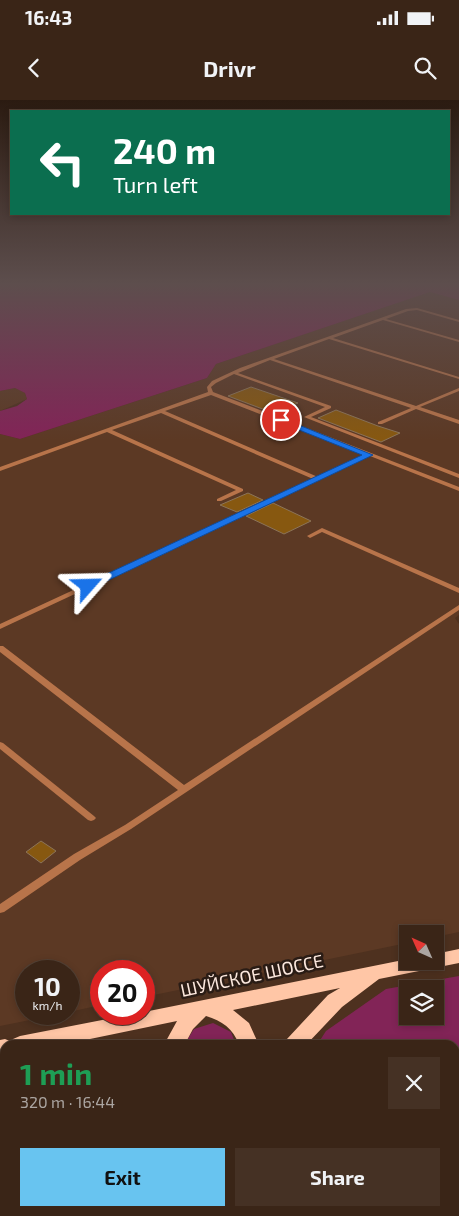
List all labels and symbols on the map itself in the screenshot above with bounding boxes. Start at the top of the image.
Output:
pin [260,399,302,441]
position arrow [61,559,113,611]
north arrow [399,925,444,970]
street label: ШУЙСКОЕ ШОССЕ [178,949,325,1001]
speed limit sign: 20 [90,960,155,1025]

